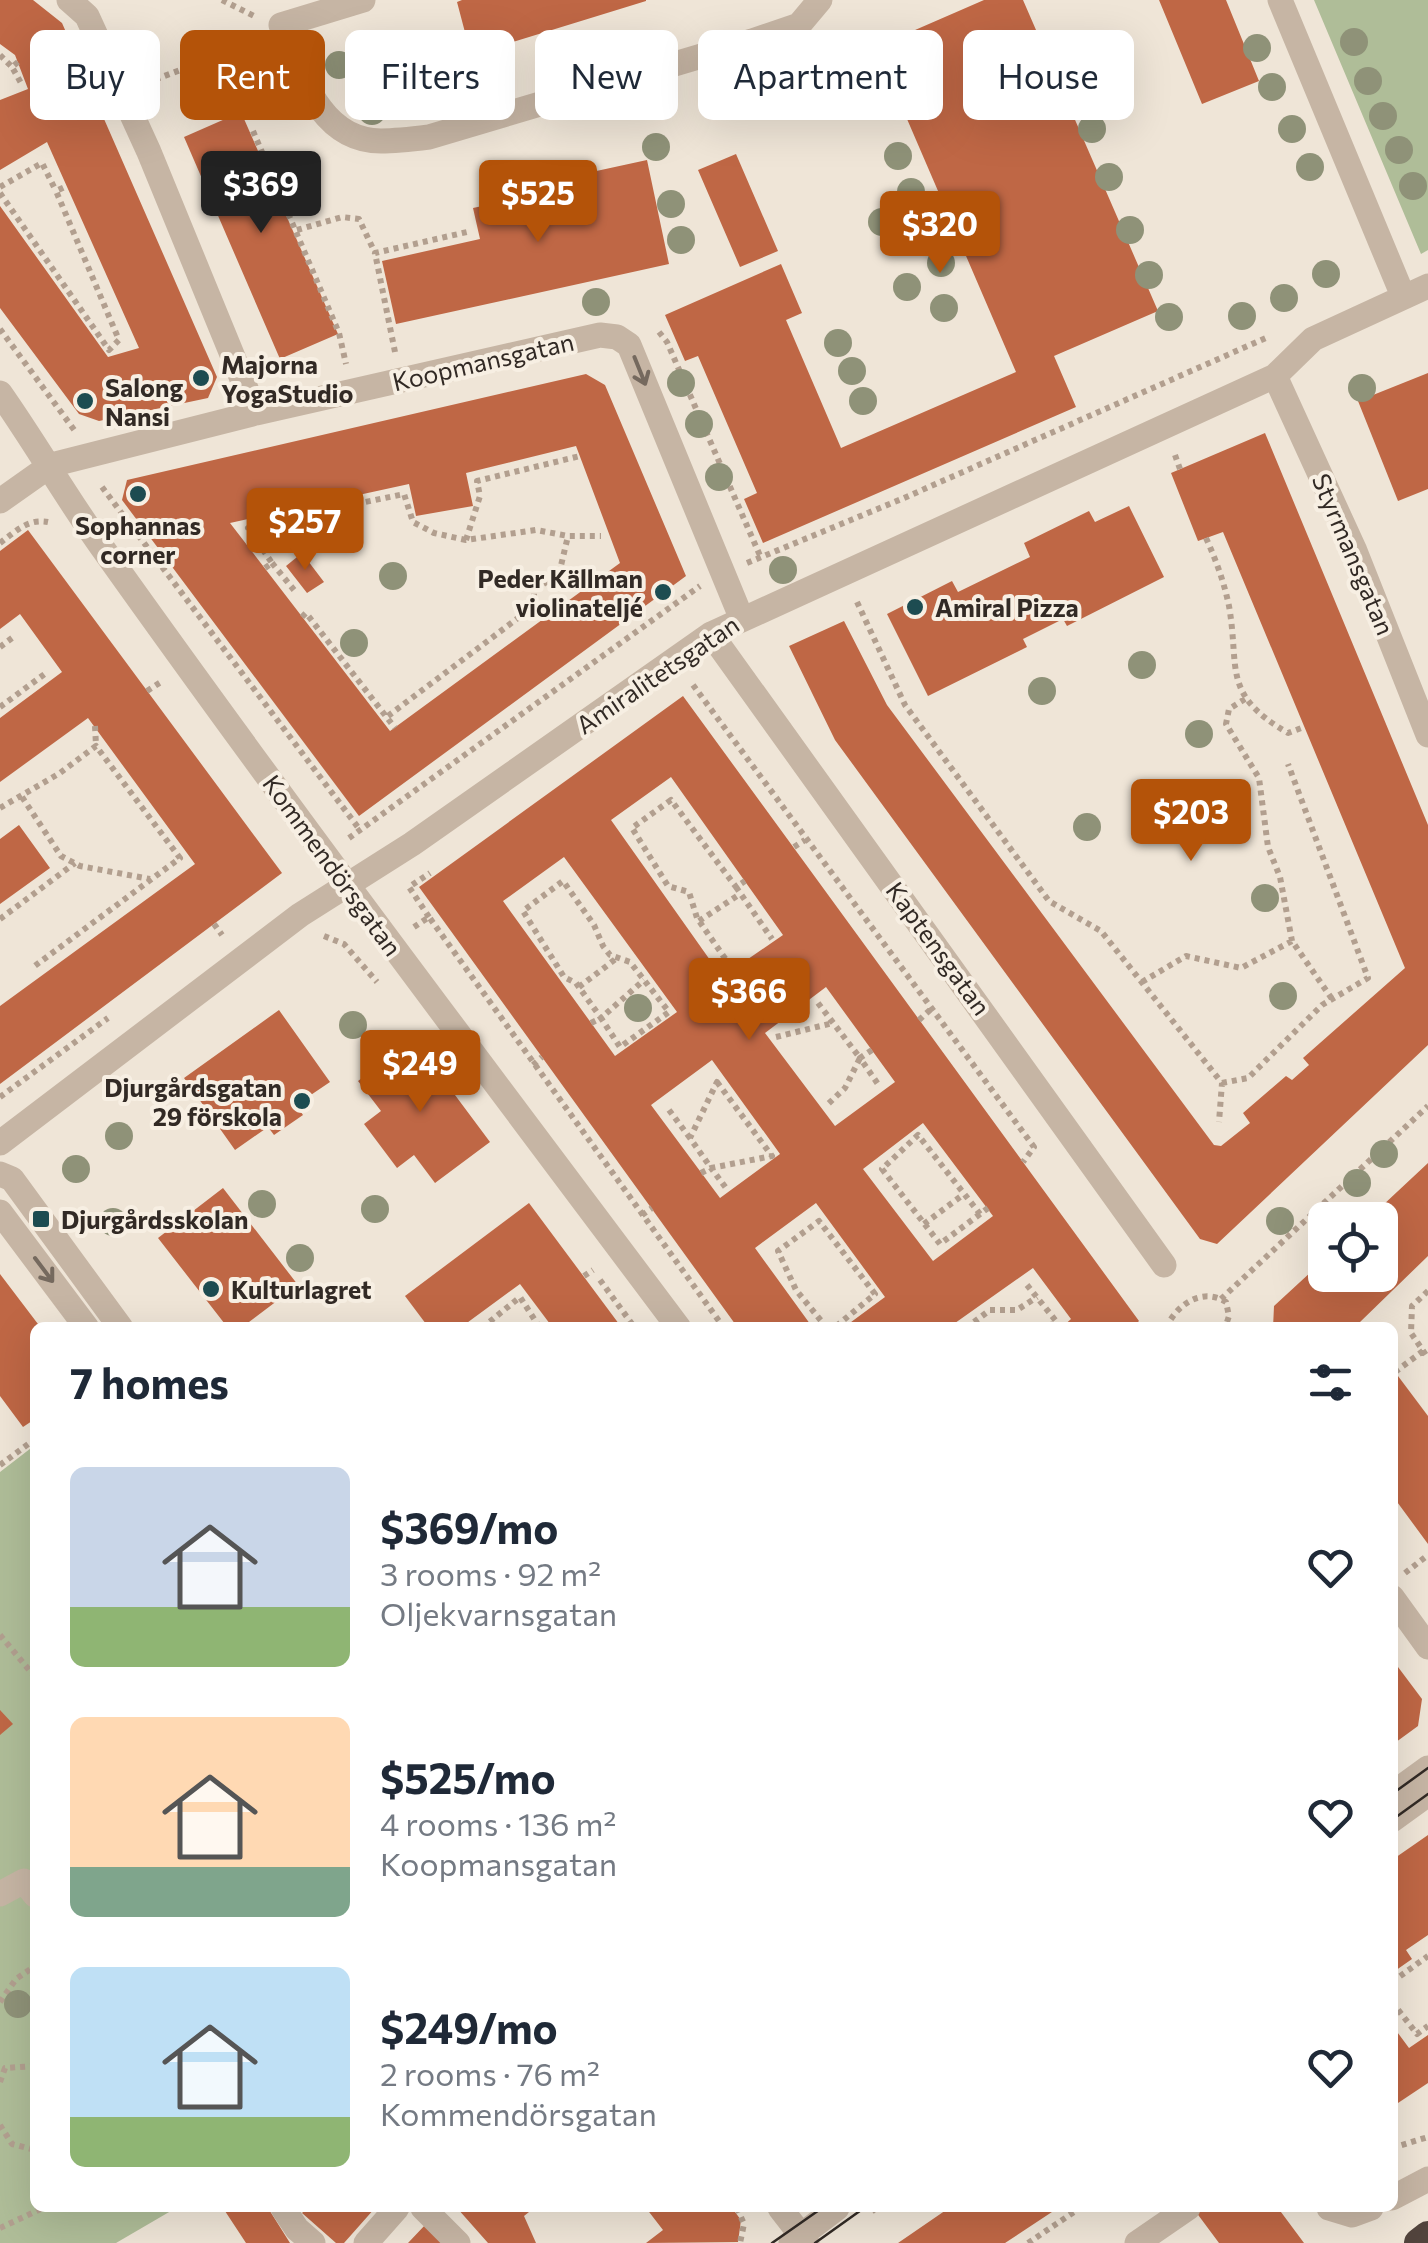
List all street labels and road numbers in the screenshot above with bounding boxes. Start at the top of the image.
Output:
street label: Koopmansgatan [389,326,577,396]
street label: Styrmansgatan [1307,469,1401,639]
street label: Amiralitetsgatan [570,608,744,740]
street label: Kommendörsgatan [257,769,409,961]
street label: Kaptensgatan [881,875,997,1021]

